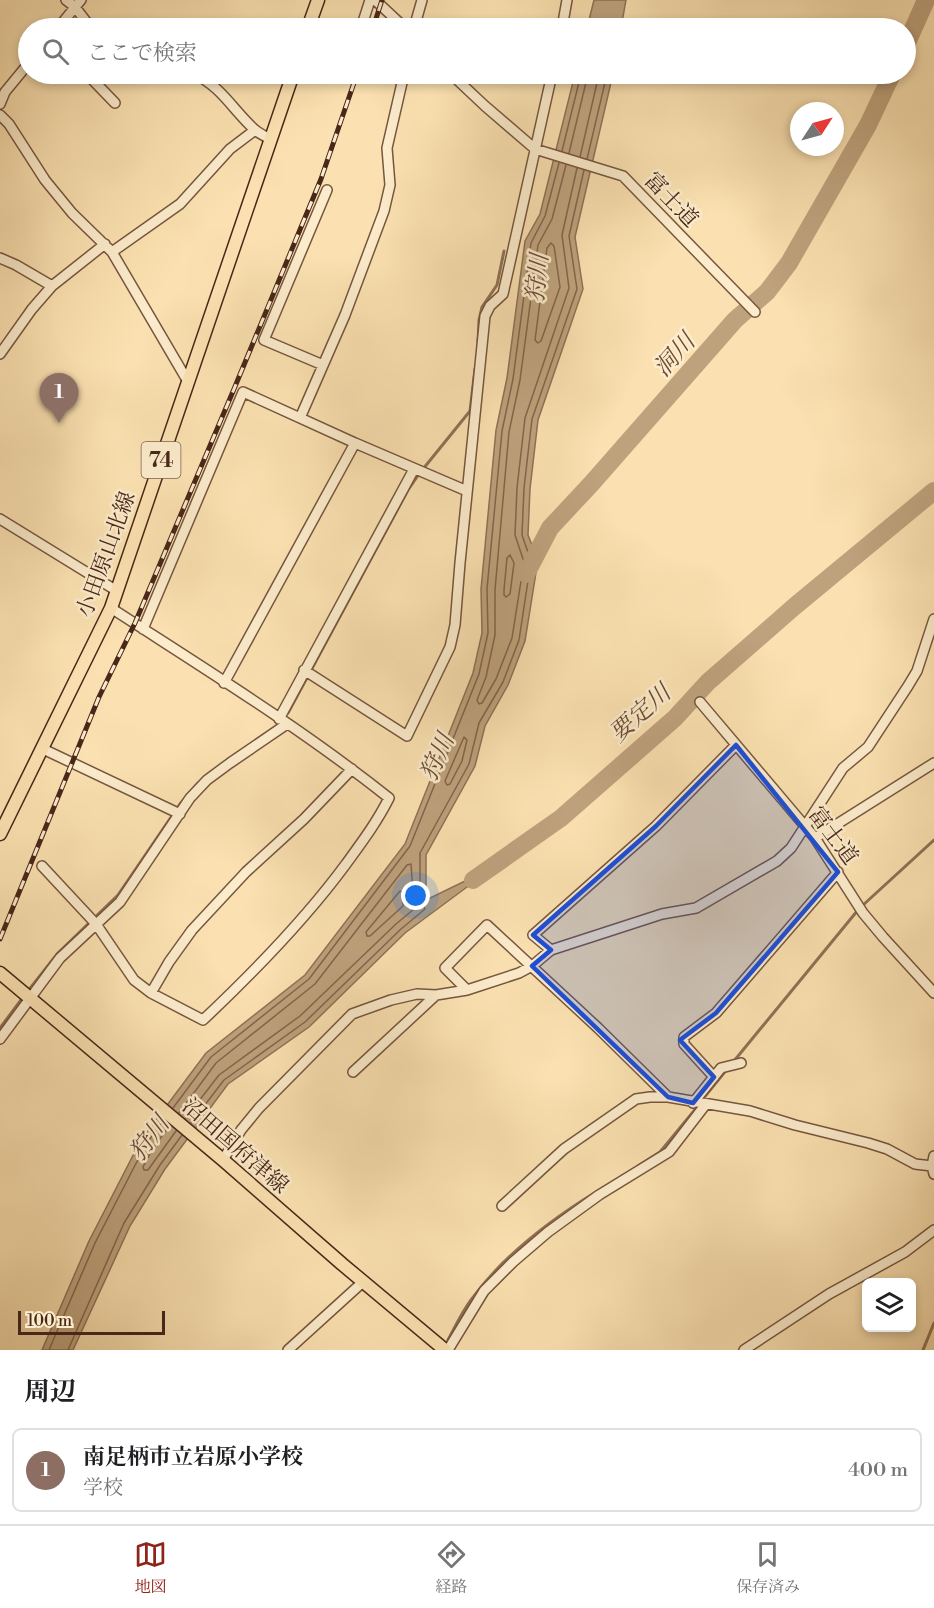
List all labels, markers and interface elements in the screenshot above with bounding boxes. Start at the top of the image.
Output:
search box [18,18,916,84]
icon: search [39,35,72,68]
text: ここで検索 [87,40,197,67]
north arrow [790,102,844,156]
street label: 富士道 [638,167,704,233]
water label: 狩川 [521,250,556,304]
water label: 洞川 [648,326,704,384]
pin: 1 [40,374,78,423]
road number: 74 [142,442,180,478]
street label: 小田原山北線 [71,488,142,621]
water label: 要定川 [604,676,680,749]
water label: 狩川 [414,727,463,785]
street label: 富士道 [802,801,863,870]
your location [401,881,430,910]
street label: 沼田国府津線 [176,1093,294,1200]
water label: 狩川 [123,1108,178,1167]
map controls [862,1278,916,1332]
button: layers [862,1278,916,1332]
scale bar [18,1308,165,1336]
text: 100 m [27,1311,72,1331]
text: 周辺 [24,1376,76,1408]
text: 南足柄市立岩原小学校 [83,1444,303,1471]
text: 1 [41,1458,50,1483]
text: 400 m [848,1458,908,1483]
text: 学校 [83,1476,123,1501]
tab: 地図 [134,1538,167,1597]
tab: 経路 [435,1538,468,1597]
tab: 保存済み [736,1538,800,1597]

